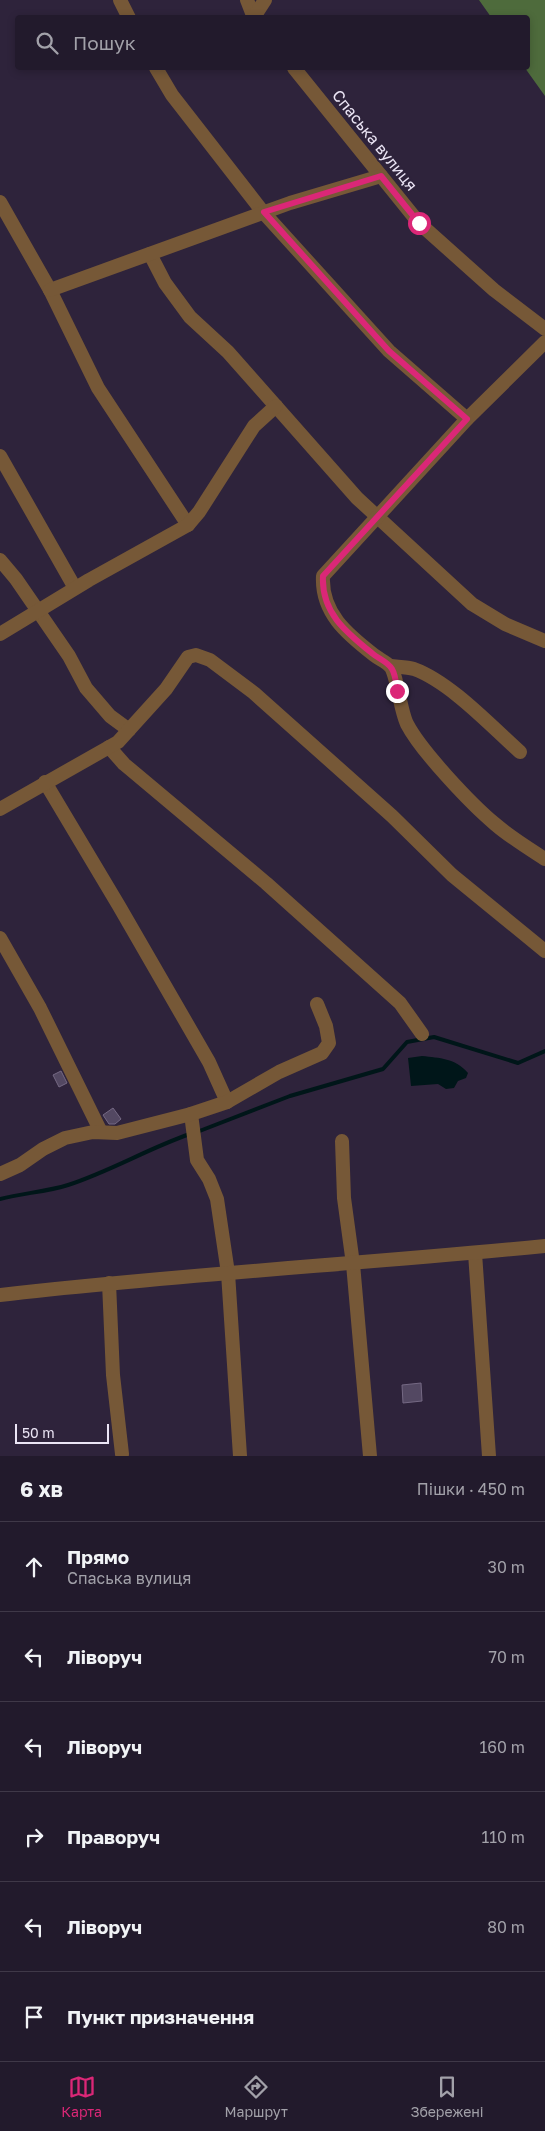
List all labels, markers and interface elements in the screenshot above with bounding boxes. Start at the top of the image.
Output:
search box [15,15,530,70]
icon: search [33,29,61,57]
text: Пошук [73,31,136,54]
street label: Спаська вулиця [328,85,422,195]
route start [408,212,431,235]
route end [386,680,409,703]
scale bar [15,1421,109,1444]
text: 50 m [22,1424,55,1441]
text: 6 хв [20,1476,63,1502]
text: Пішки · 450 m [417,1479,525,1499]
text: Прямо [67,1545,129,1568]
icon: ahead [20,1553,48,1581]
text: 30 m [488,1557,525,1577]
text: Спаська вулиця [67,1568,191,1588]
icon: left [20,1643,48,1671]
text: Ліворуч [67,1645,142,1668]
text: 70 m [488,1647,525,1667]
icon: left [20,1733,48,1761]
text: Ліворуч [67,1735,142,1758]
text: 160 m [479,1737,525,1757]
icon: right [20,1823,48,1851]
text: Праворуч [67,1825,160,1848]
text: 110 m [481,1827,525,1847]
icon: left [20,1913,48,1941]
text: Ліворуч [67,1915,142,1938]
text: 80 m [487,1917,525,1937]
icon: arrive [20,2003,48,2031]
text: Пункт призначення [67,2005,254,2028]
tab: Карта [61,2073,102,2120]
tab: Маршрут [225,2073,288,2120]
tab: Збережені [410,2073,484,2120]

